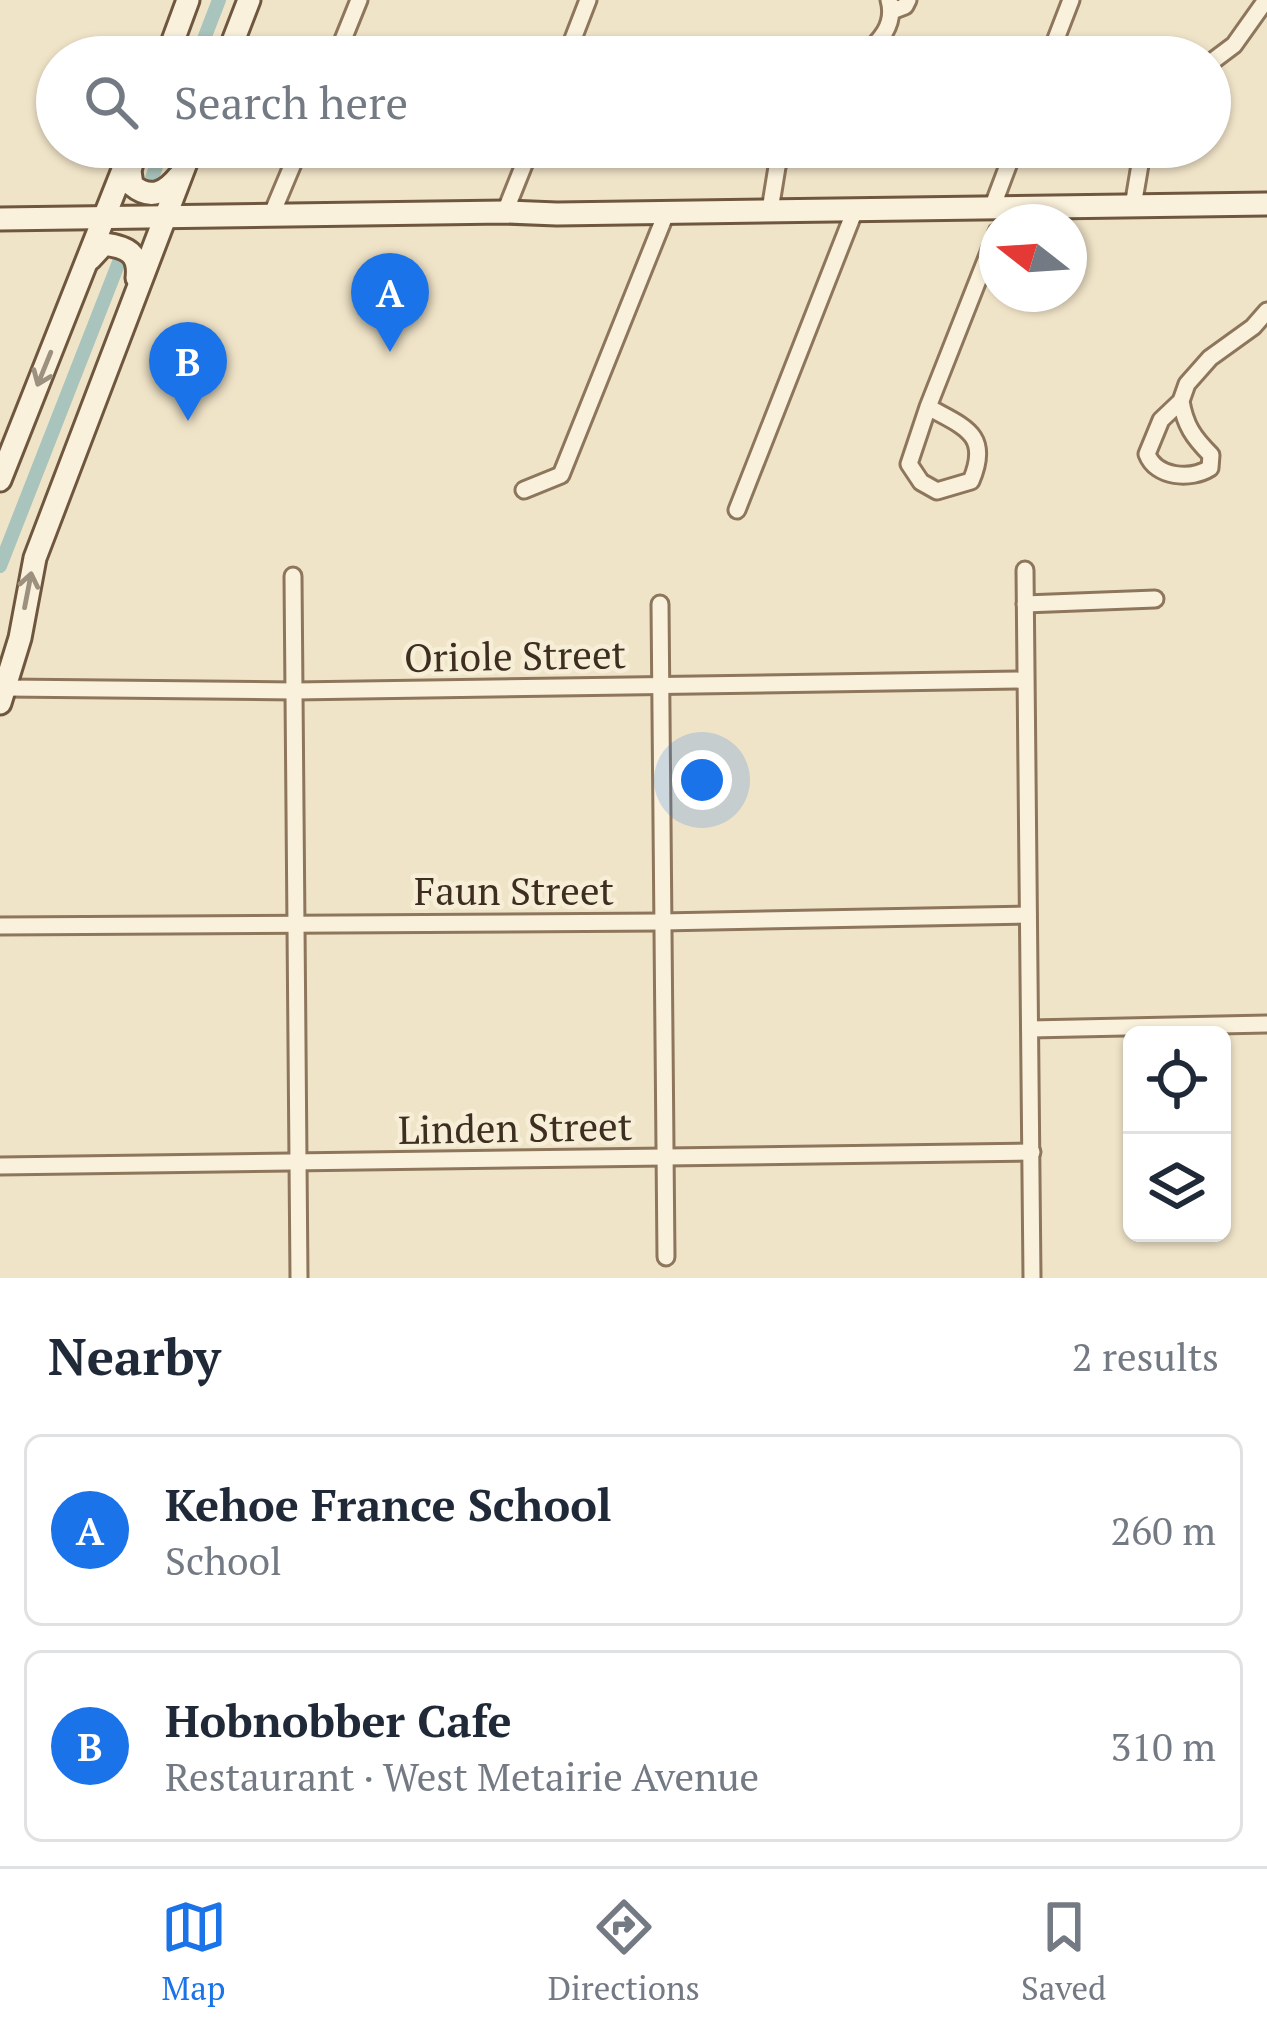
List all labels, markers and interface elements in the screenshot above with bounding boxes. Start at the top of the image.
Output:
search box [36,36,1231,168]
icon: search [78,69,144,135]
text: Search here [174,72,408,132]
north arrow [979,204,1087,312]
pin: A [351,253,429,352]
pin: B [149,322,227,421]
one-way arrow [32,350,54,387]
one-way arrow [18,572,41,611]
street label: Oriole Street [404,627,626,683]
your location [672,750,732,810]
street label: Faun Street [414,864,614,916]
map controls [1123,1026,1231,1242]
button: locate [1123,1026,1231,1134]
street label: Linden Street [397,1099,633,1155]
button: layers [1123,1134,1231,1242]
text: Nearby [48,1322,221,1390]
text: 2 results [1072,1330,1219,1382]
text: Kehoe France School [165,1474,612,1534]
text: A [76,1504,104,1556]
text: 260 m [1111,1504,1216,1556]
text: School [165,1534,282,1586]
text: Hobnobber Cafe [165,1690,512,1750]
text: B [77,1720,103,1772]
text: 310 m [1111,1720,1216,1772]
text: Restaurant · West Metairie Avenue [165,1750,759,1802]
tab: Map [161,1894,227,2009]
tab: Directions [548,1894,700,2009]
tab: Saved [1021,1894,1106,2009]

